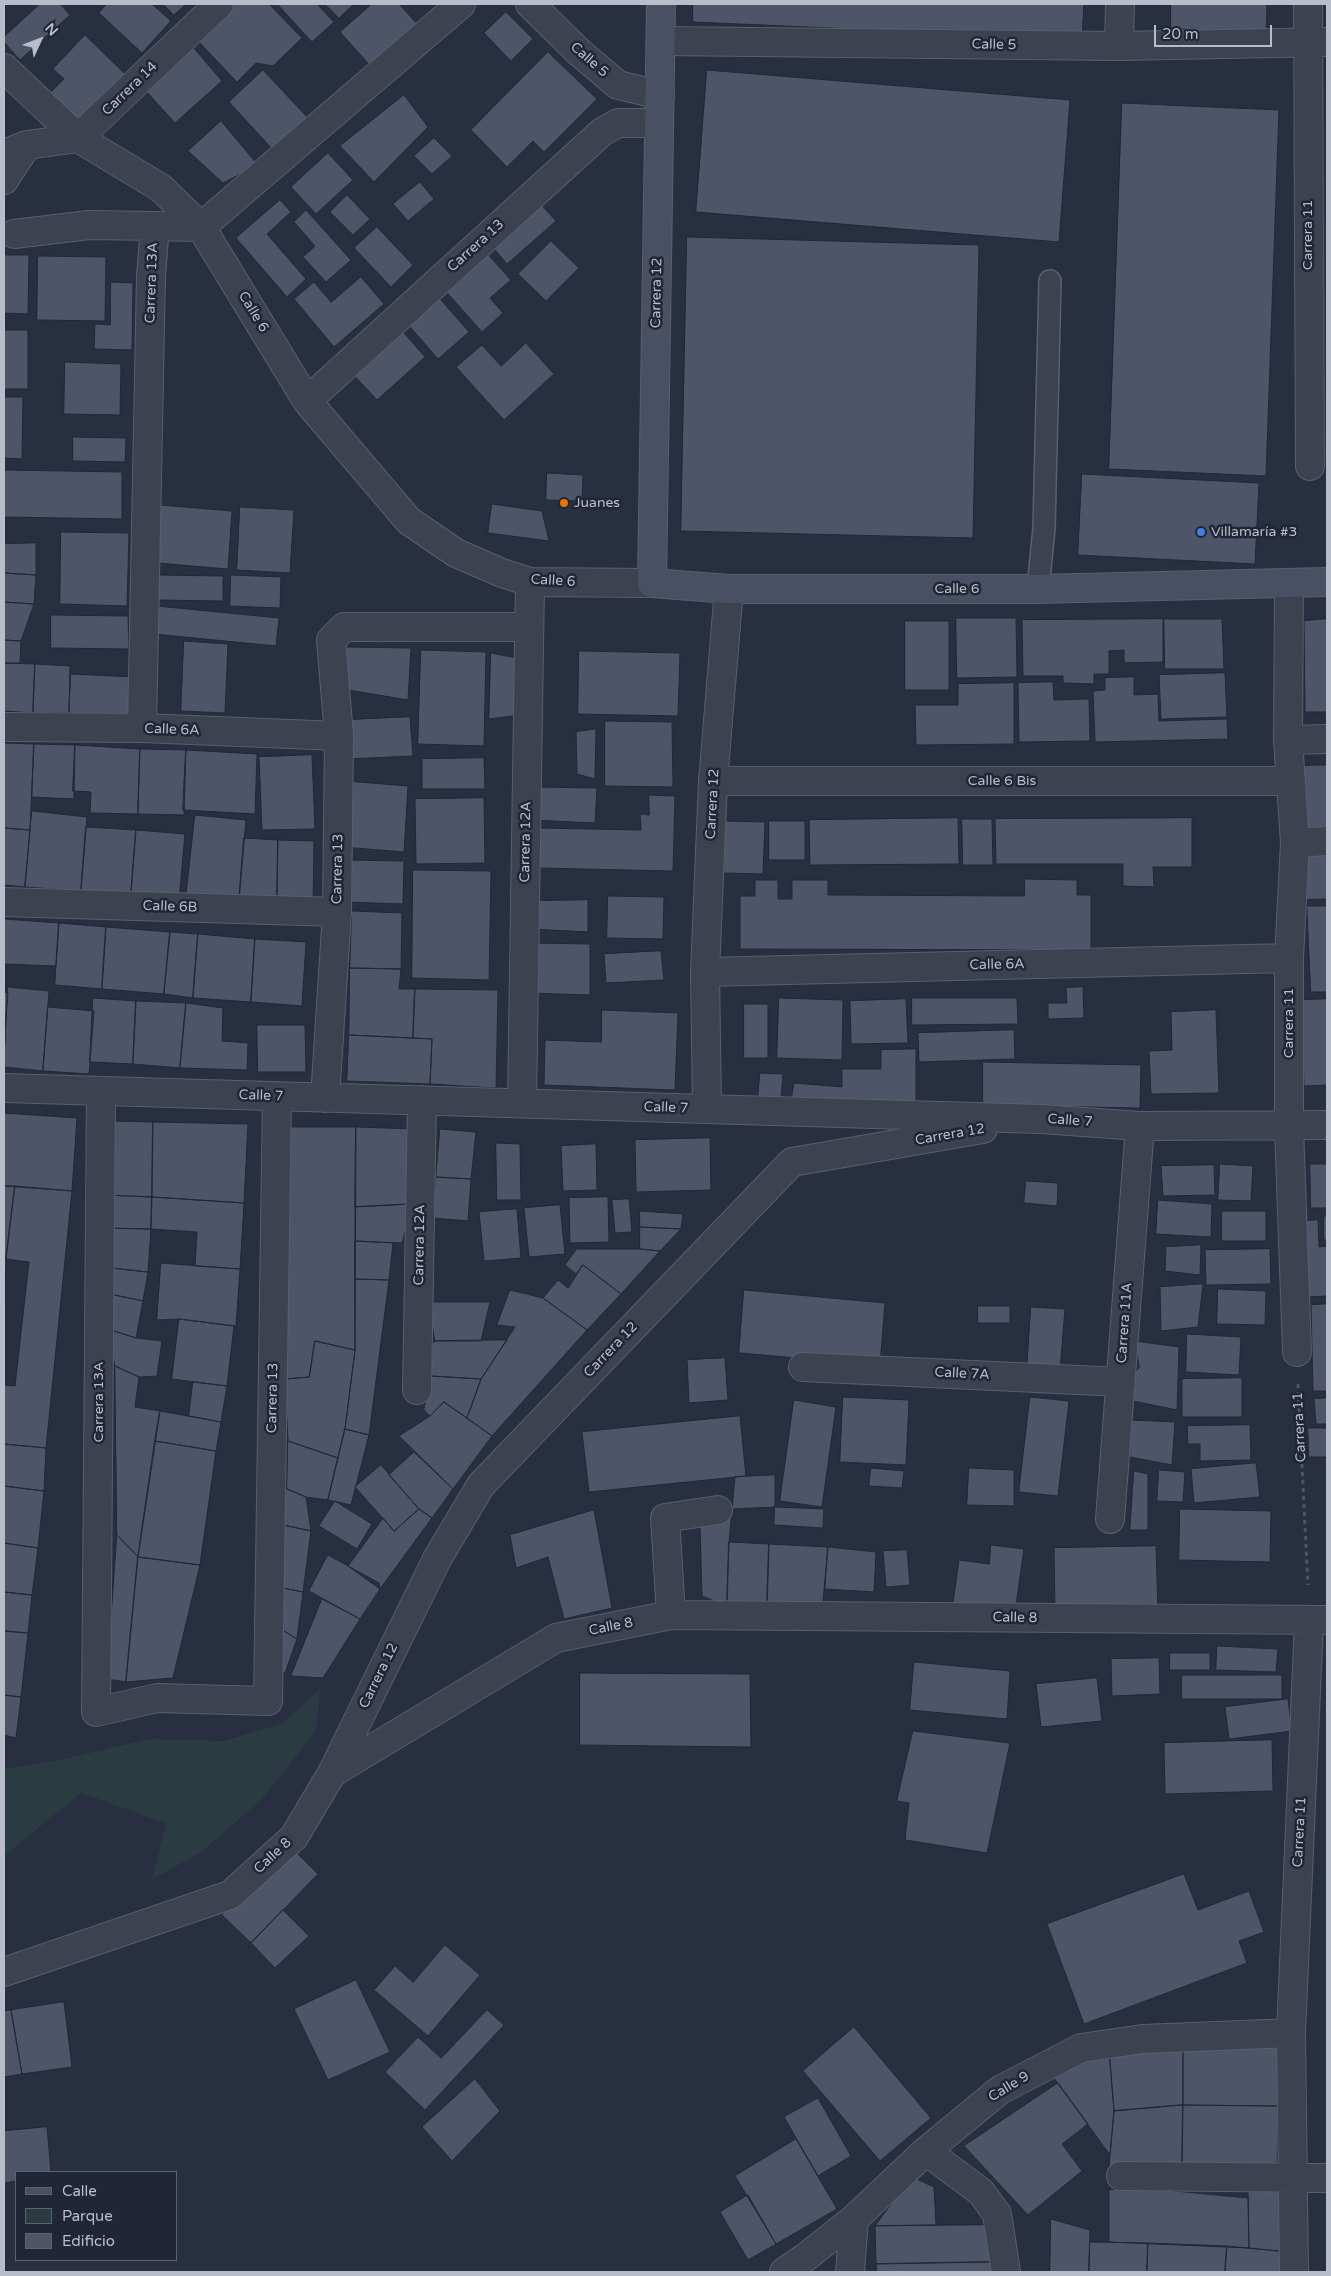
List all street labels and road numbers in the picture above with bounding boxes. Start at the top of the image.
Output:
street label: Calle 5 [971,36,1017,54]
street label: Calle 5 [567,39,611,81]
street label: Carrera 14 [99,58,161,120]
street label: Carrera 11 [1300,200,1316,270]
street label: Carrera 13 [444,216,508,276]
street label: Carrera 13A [142,242,162,324]
street label: Carrera 12 [648,258,666,328]
street label: Calle 6 [234,288,272,336]
street label: Calle 6 [530,571,576,591]
street label: Calle 6 [935,581,979,597]
street label: Calle 6A [144,721,200,739]
street label: Carrera 12 [703,768,723,840]
street label: Calle 6 Bis [968,773,1036,789]
street label: Carrera 12A [517,801,535,883]
street label: Carrera 13 [329,834,347,904]
street label: Calle 6B [142,898,198,916]
street label: Calle 6A [969,956,1025,974]
street label: Carrera 11 [1281,988,1297,1058]
street label: Calle 7 [238,1087,284,1105]
street label: Calle 7 [643,1099,689,1117]
street label: Calle 7 [1047,1111,1093,1131]
street label: Carrera 12 [914,1121,986,1149]
street label: Carrera 12A [411,1204,429,1286]
street label: Carrera 11A [1114,1282,1136,1364]
street label: Carrera 12 [580,1319,642,1381]
street label: Carrera 13A [91,1362,107,1442]
street label: Carrera 13 [264,1363,282,1433]
street label: Calle 7A [934,1364,990,1384]
street label: Carrera 11 [1290,1391,1310,1463]
street label: Calle 8 [992,1609,1038,1627]
street label: Calle 8 [587,1614,635,1640]
street label: Carrera 12 [356,1641,402,1711]
street label: Carrera 11 [1290,1796,1310,1868]
street label: Calle 8 [251,1835,295,1877]
street label: Calle 9 [985,2068,1033,2106]

